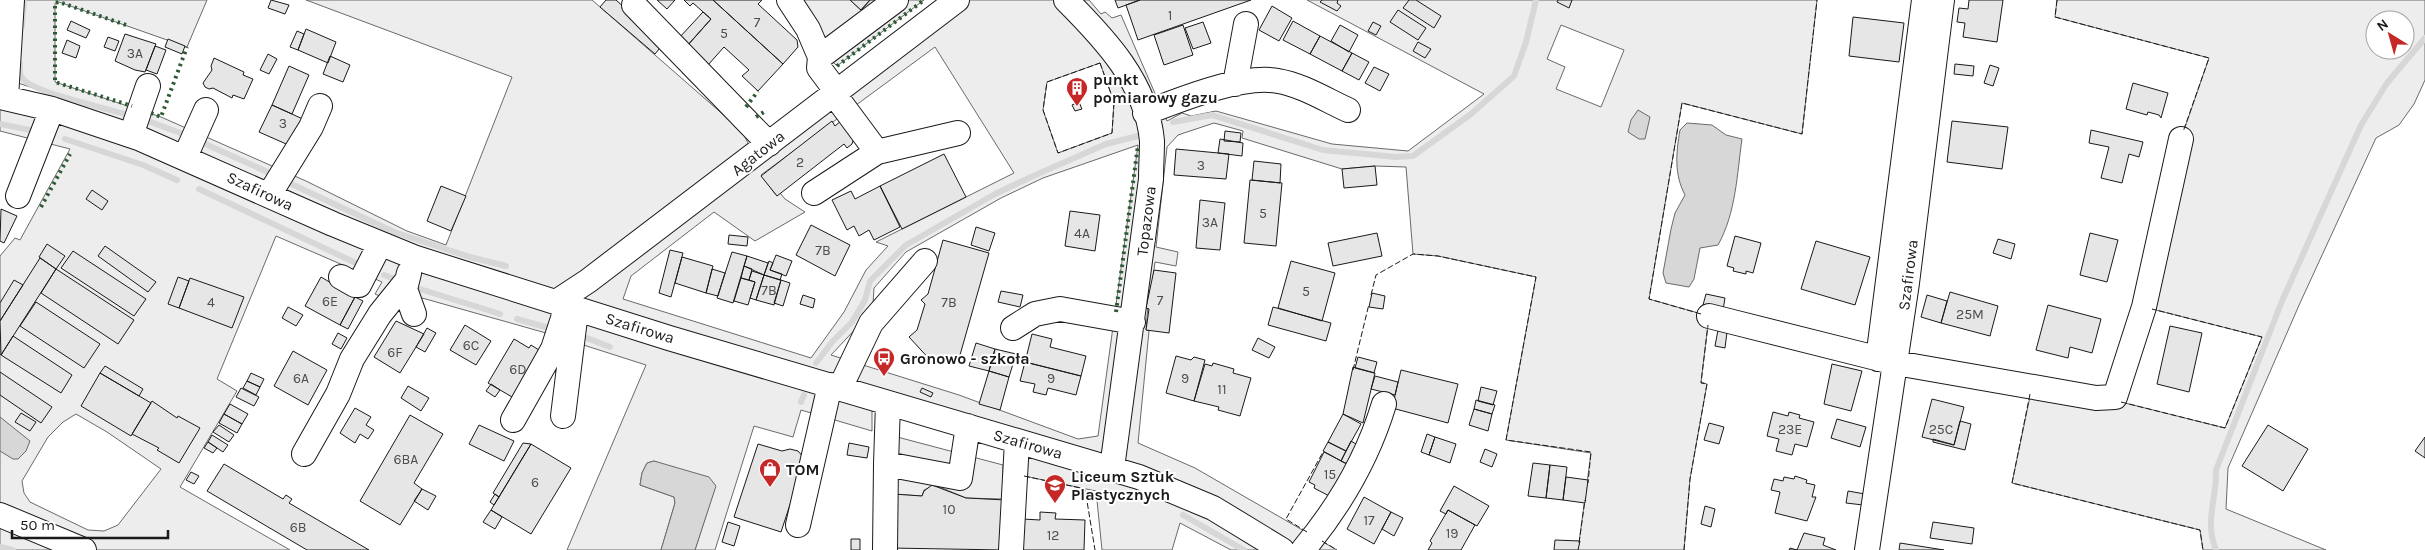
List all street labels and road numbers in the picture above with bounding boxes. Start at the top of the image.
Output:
street label: Agatowa [728,126,788,180]
street label: Szafirowa [224,167,296,215]
street label: Topazowa [1132,185,1160,257]
street label: Szafirowa [1894,238,1922,312]
street label: Szafirowa [603,308,677,348]
street label: Szafirowa [991,425,1065,463]

